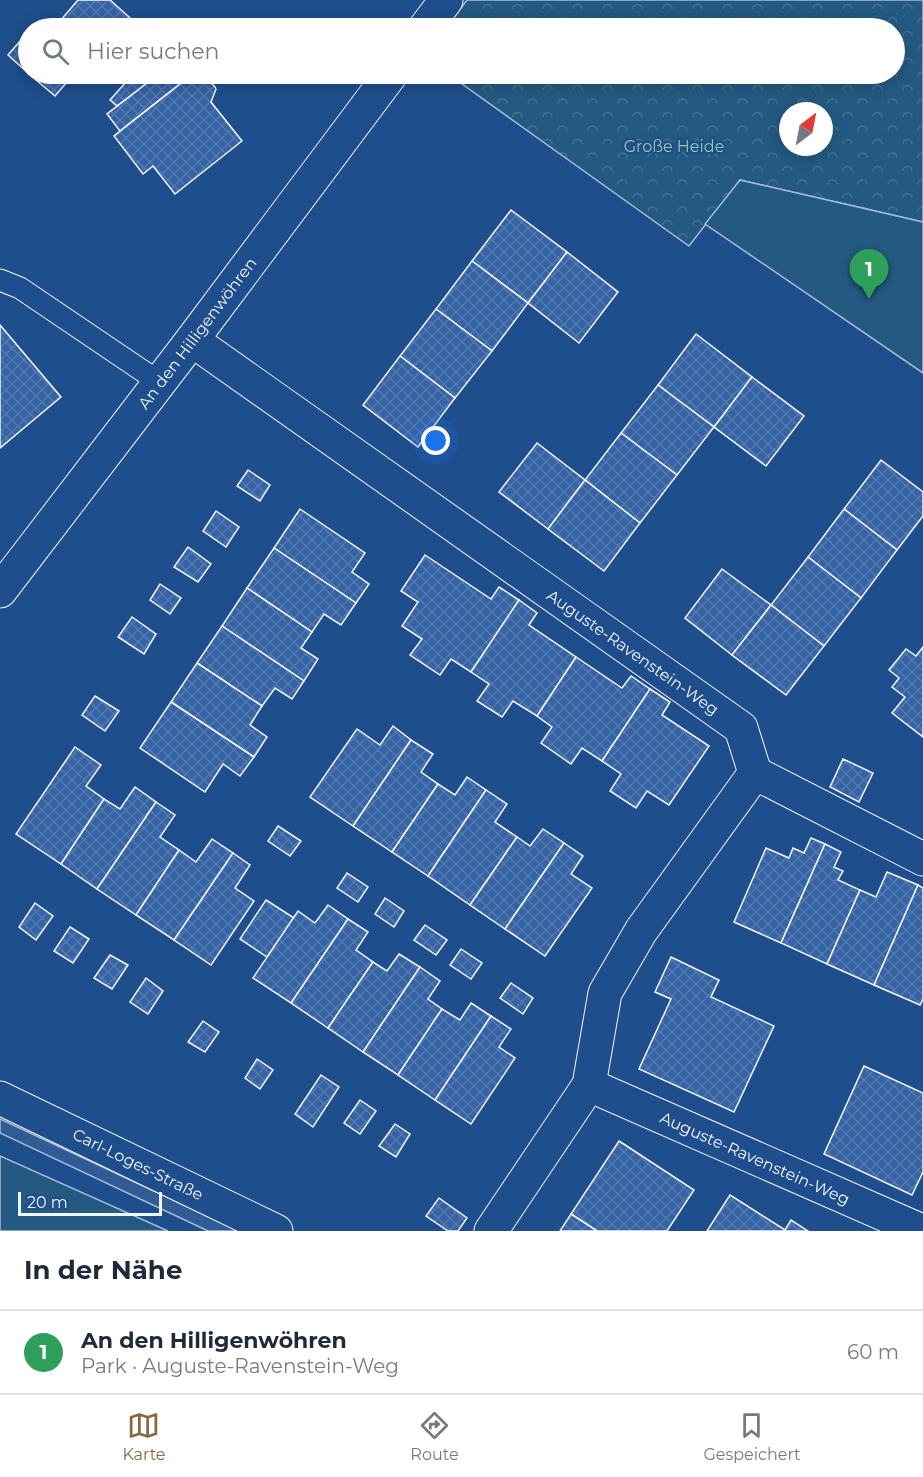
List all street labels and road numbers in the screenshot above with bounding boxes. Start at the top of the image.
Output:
street label: An den Hilligenwöhren [134,254,261,413]
street label: Auguste-Ravenstein-Weg [543,586,722,719]
street label: Auguste-Ravenstein-Weg [657,1108,853,1209]
street label: Carl-Loges-Straße [69,1125,206,1204]

